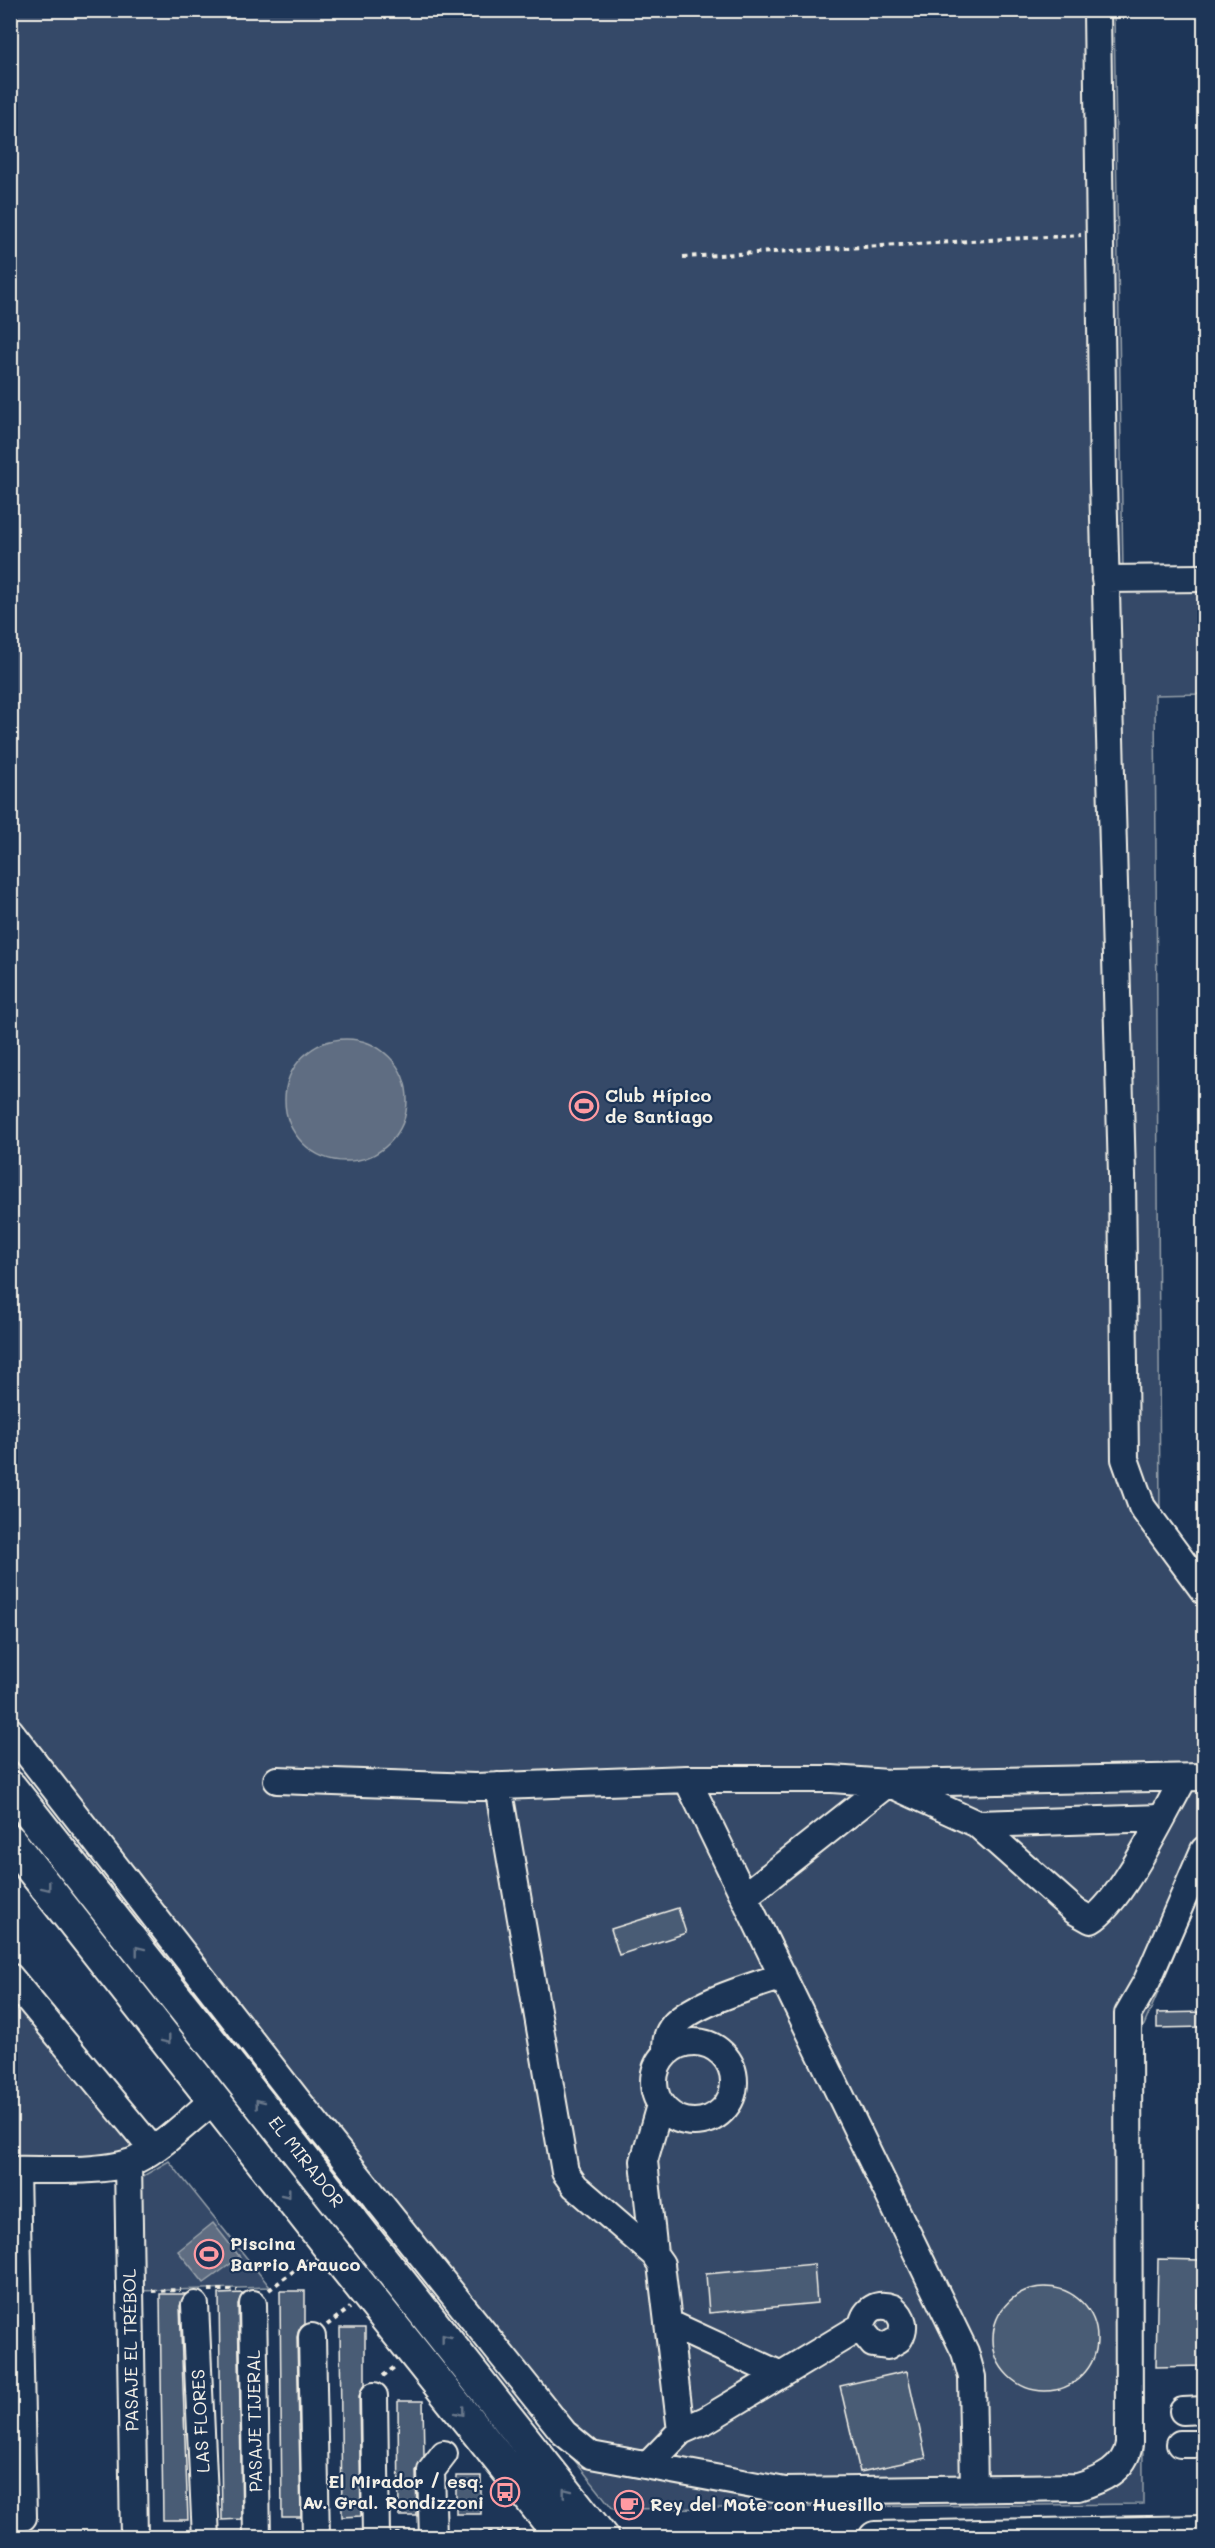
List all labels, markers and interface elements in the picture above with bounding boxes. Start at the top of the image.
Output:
place label: Club Hípico de Santiago [605,1083,713,1128]
sports icon: Club Hípico de Santiago [568,1090,600,1122]
one-way arrow [39,1880,50,1891]
one-way arrow [135,1945,146,1956]
one-way arrow [160,2034,171,2045]
one-way arrow [256,2098,267,2109]
street label: EL MIRADOR [263,2111,350,2212]
one-way arrow [280,2187,291,2198]
place label: Piscina Barrio Arauco [230,2231,360,2276]
sports icon: Piscina Barrio Arauco [193,2238,225,2270]
street label: PASAJE EL TRÉBOL [117,2268,143,2432]
one-way arrow [441,2334,452,2345]
street label: PASAJE TIJERAL [241,2349,267,2492]
street label: LAS FLORES [185,2369,215,2473]
one-way arrow [454,2405,465,2416]
place label: El Mirador / esq. Av. Gral. Rondizzoni [303,2469,484,2514]
bus stop icon: El Mirador / esq. Av. Gral. Rondizzoni [489,2476,521,2508]
one-way arrow [562,2487,573,2498]
cafe icon: Rey del Mote con Huesillo [613,2489,645,2521]
place label: Rey del Mote con Huesillo [650,2492,883,2516]

